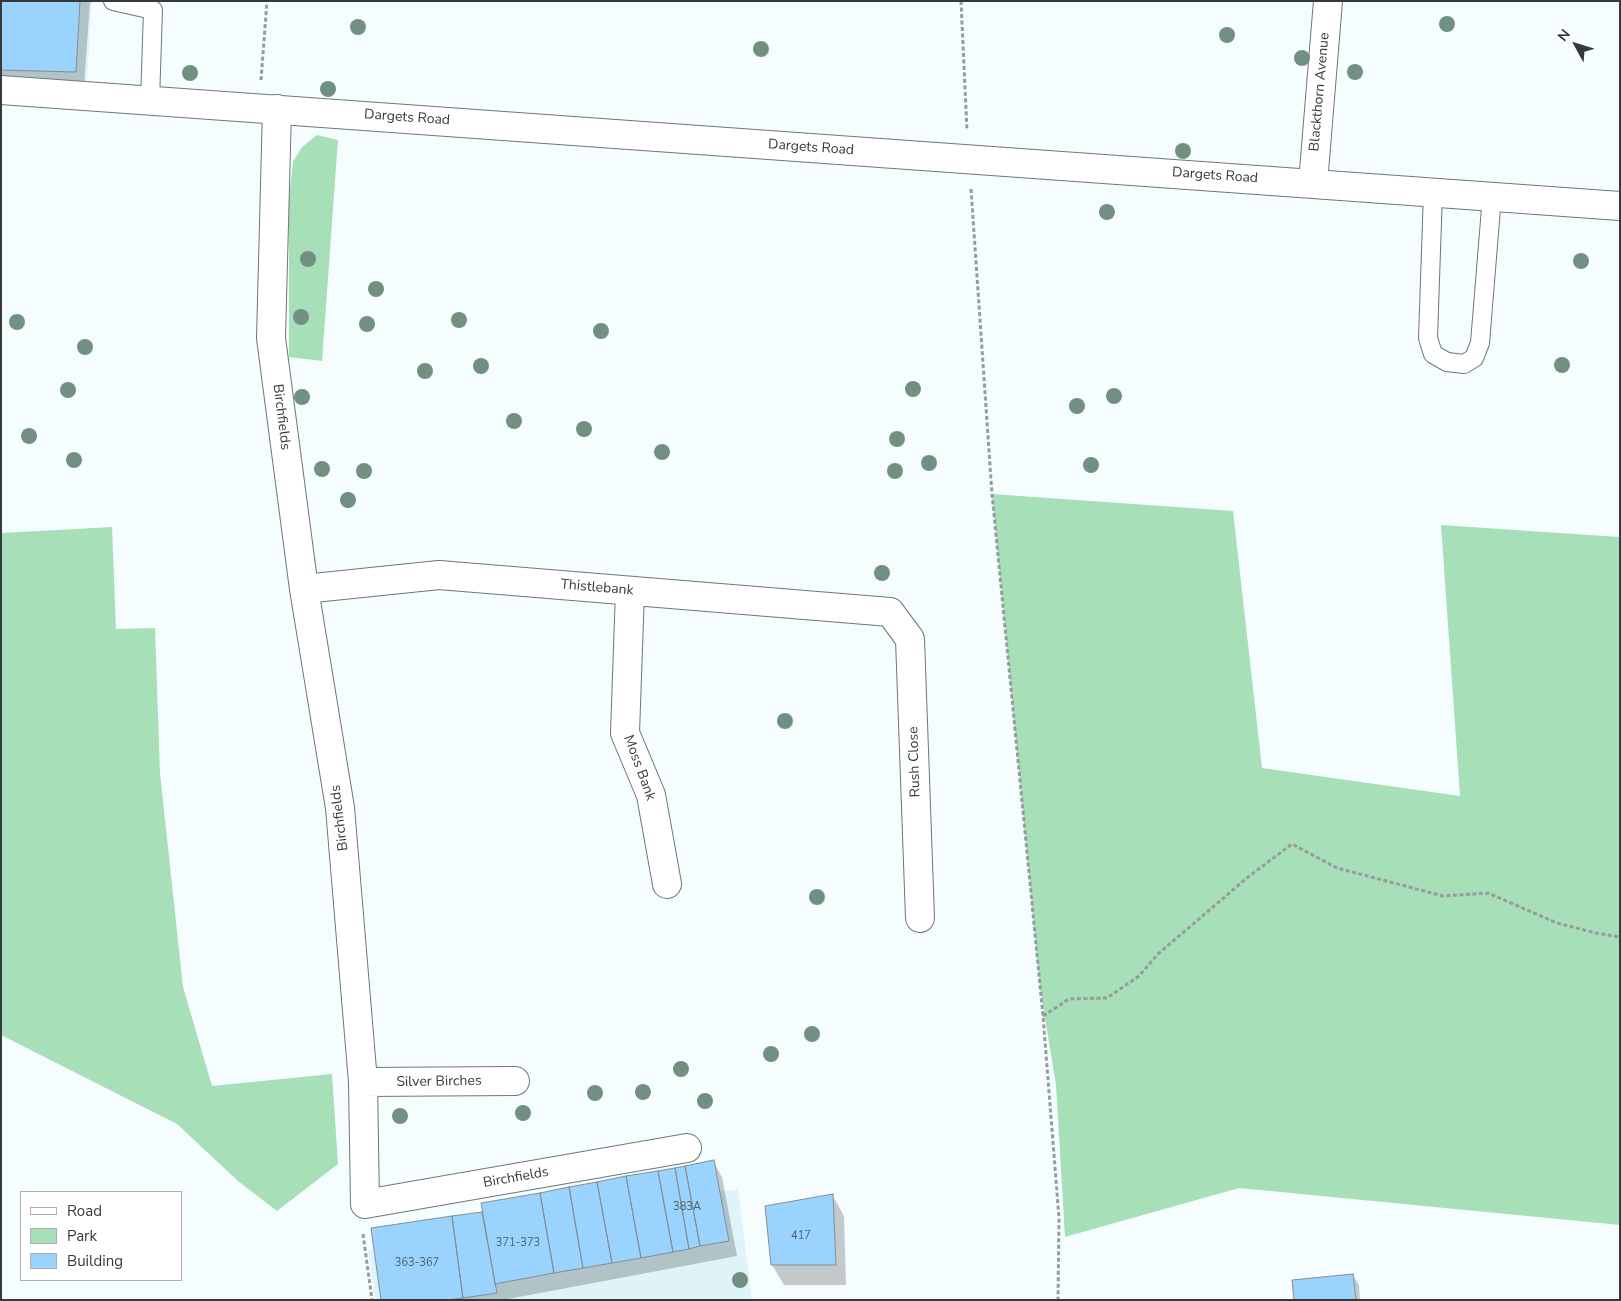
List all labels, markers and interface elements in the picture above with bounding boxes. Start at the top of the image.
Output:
north arrow [1551,20,1601,70]
text: N [1553,25,1575,45]
street label: Blackthorn Avenue [1306,32,1334,152]
street label: Dargets Road [363,107,451,129]
street label: Dargets Road [767,137,855,159]
street label: Dargets Road [1171,165,1259,187]
street label: Birchfields [269,383,293,451]
street label: Thistlebank [560,576,634,600]
street label: Rush Close [905,726,925,798]
street label: Moss Bank [619,733,659,803]
street label: Birchfields [328,784,352,852]
street label: Silver Birches [396,1073,482,1091]
street label: Birchfields [482,1164,550,1192]
legend [20,1191,182,1281]
house number: 383A [673,1200,701,1214]
text: Road [67,1201,102,1221]
text: Park [67,1226,97,1246]
house number: 417 [791,1229,811,1243]
house number: 371-373 [496,1236,540,1250]
text: Building [67,1251,123,1271]
house number: 363-367 [395,1256,439,1270]

